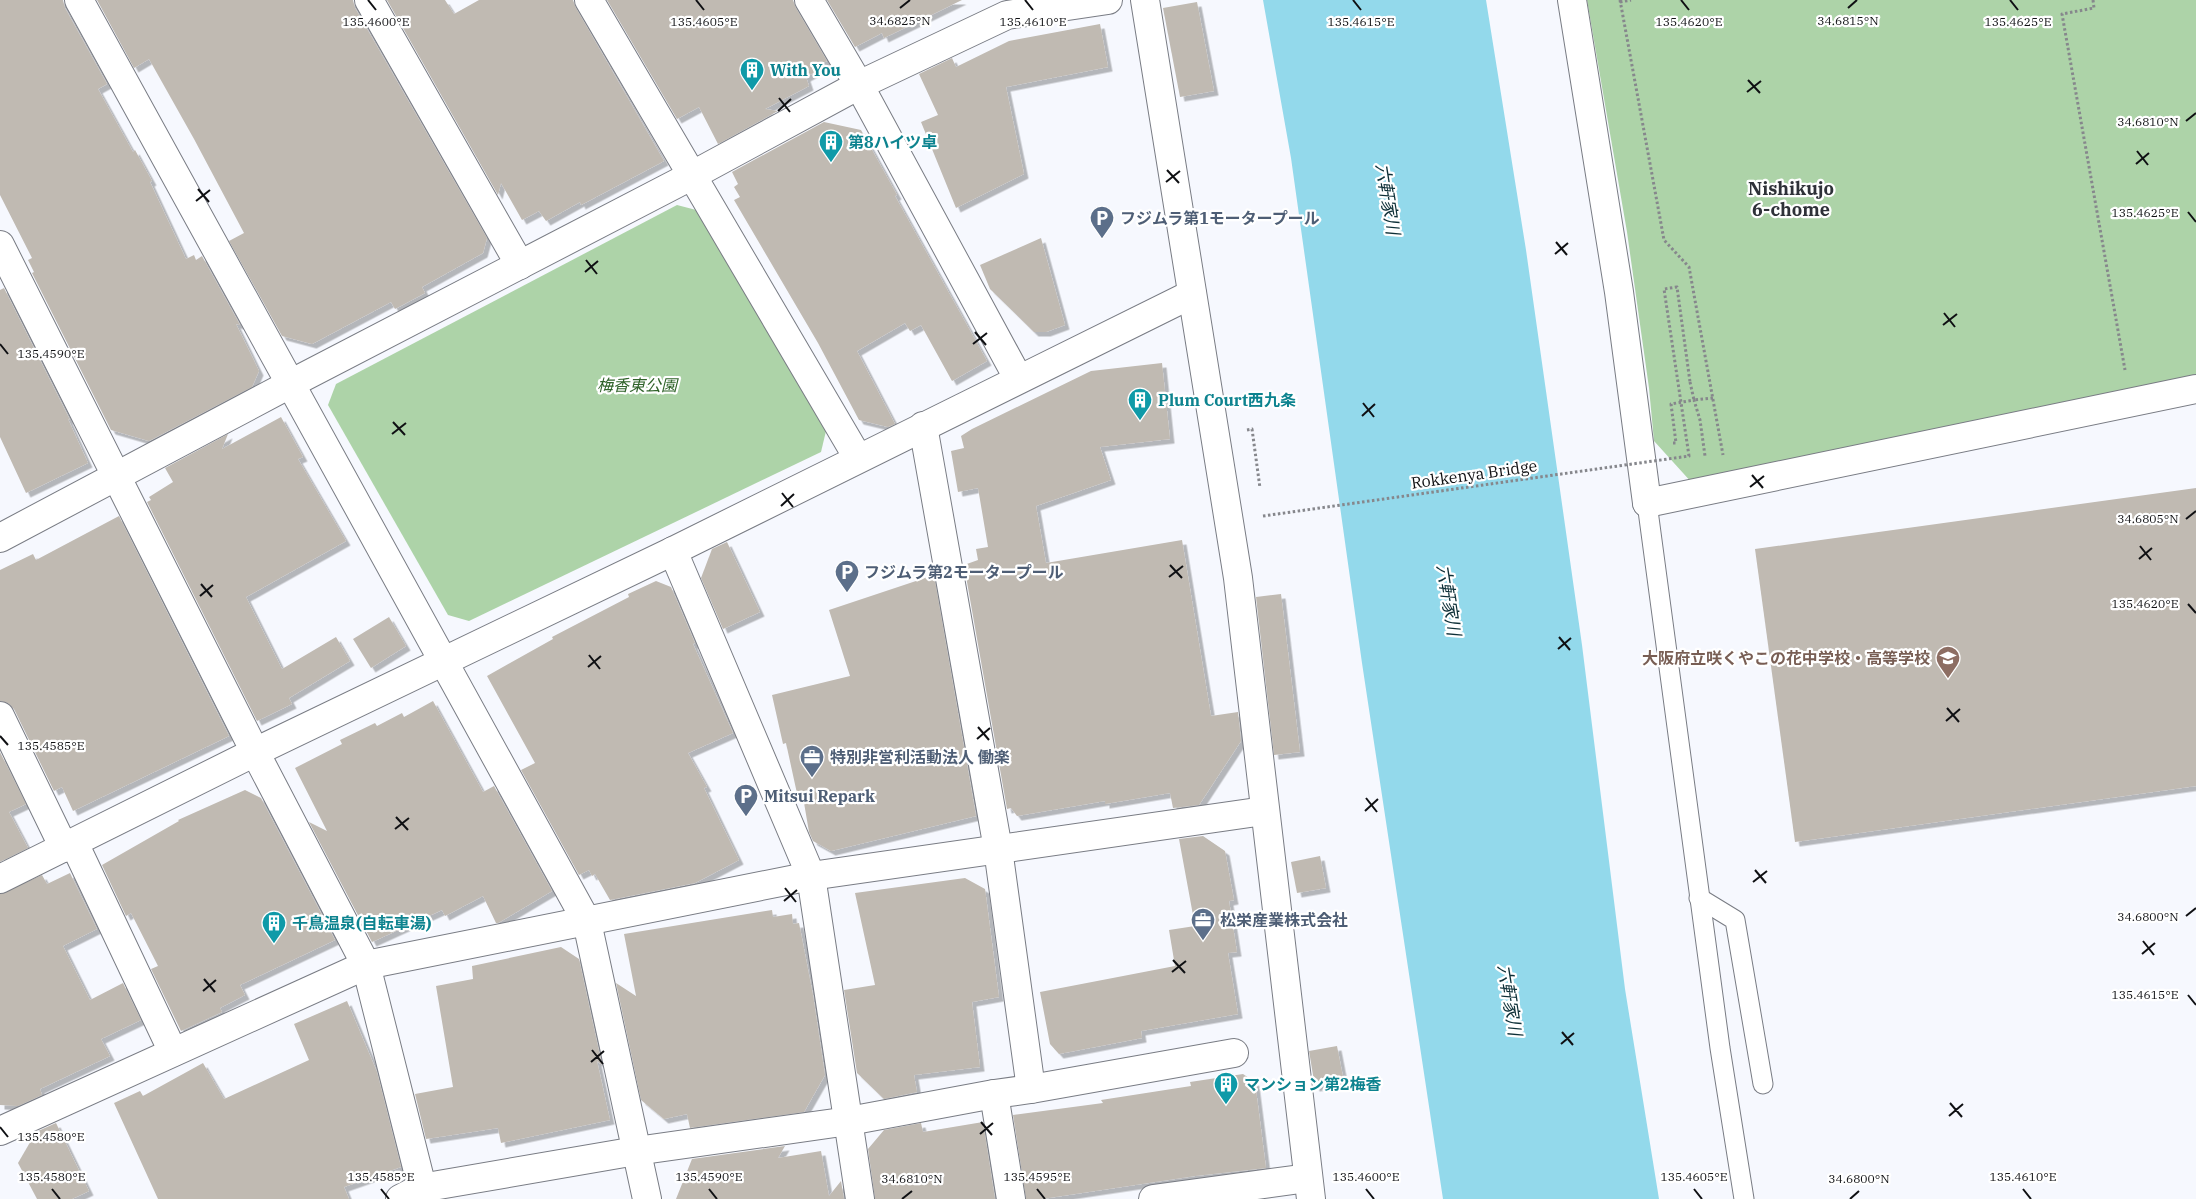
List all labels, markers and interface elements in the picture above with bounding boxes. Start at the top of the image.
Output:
text: 34.6825°N [869,13,931,28]
text: 34.6815°N [1817,13,1879,28]
text: 135.4600°E [343,14,409,29]
text: 135.4605°E [671,14,737,29]
text: 135.4610°E [1000,14,1066,29]
text: 135.4615°E [1328,14,1394,29]
text: 135.4620°E [1656,14,1722,29]
text: 135.4625°E [1985,14,2051,29]
building icon: With You [739,57,765,91]
place label: With You [770,60,841,80]
text: 34.6810°N [2117,114,2179,129]
building icon: 第8ハイツ卓 [818,129,844,163]
place label: 第8ハイツ卓 [848,132,937,152]
water label: 六軒家川 [1371,162,1405,238]
district label: Nishikujo 6-chome [1748,177,1834,221]
parking icon: フジムラ第1モータープール [1089,205,1115,239]
text: 135.4625°E [2112,205,2178,220]
place label: フジムラ第1モータープール [1120,208,1320,228]
text: 135.4590°E [18,346,84,361]
park label: 梅香東公園 [597,375,679,395]
building icon: Plum Court西九条 [1127,387,1153,421]
place label: Plum Court西九条 [1158,390,1296,410]
street label: Rokkenya Bridge [1410,455,1538,493]
text: 34.6805°N [2117,511,2179,526]
parking icon: フジムラ第2モータープール [834,559,860,593]
place label: フジムラ第2モータープール [864,562,1064,582]
water label: 六軒家川 [1432,563,1466,639]
text: 135.4620°E [2112,596,2178,611]
school or university icon: 大阪府立咲くやこの花中学校・高等学校 [1935,645,1961,679]
place label: 大阪府立咲くやこの花中学校・高等学校 [1642,648,1930,668]
text: 135.4585°E [18,738,84,753]
office icon: 特別非営利活動法人 働楽 [799,744,825,778]
place label: 特別非営利活動法人 働楽 [830,747,1010,767]
parking icon: Mitsui Repark [733,783,759,817]
place label: Mitsui Repark [764,786,875,806]
office icon: 松栄産業株式会社 [1190,907,1216,941]
text: 34.6800°N [2117,909,2179,924]
building icon: 千鳥温泉(自転車湯) [261,910,287,944]
place label: 松栄産業株式会社 [1220,910,1348,930]
place label: 千鳥温泉(自転車湯) [292,913,432,933]
water label: 六軒家川 [1493,963,1527,1039]
text: 135.4615°E [2112,987,2178,1002]
building icon: マンション第2梅香 [1213,1071,1239,1105]
place label: マンション第2梅香 [1244,1074,1382,1094]
text: 135.4580°E [18,1129,84,1144]
text: 135.4580°E [19,1169,85,1184]
text: 135.4585°E [348,1169,414,1184]
text: 135.4590°E [676,1169,742,1184]
text: 135.4595°E [1004,1169,1070,1184]
text: 135.4600°E [1333,1169,1399,1184]
text: 135.4605°E [1661,1169,1727,1184]
text: 135.4610°E [1990,1169,2056,1184]
text: 34.6810°N [881,1171,943,1186]
text: 34.6800°N [1828,1171,1890,1186]

